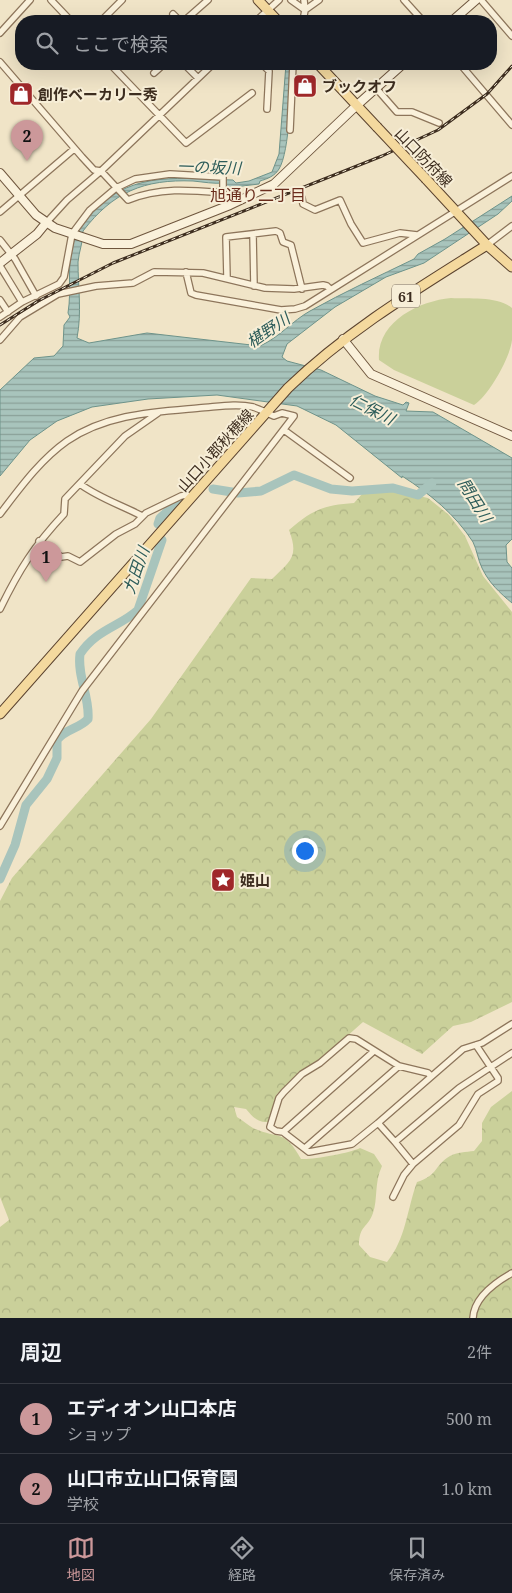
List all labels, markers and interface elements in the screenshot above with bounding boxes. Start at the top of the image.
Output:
search box [15,15,497,70]
icon: search [33,29,61,57]
text: ここで検索 [73,31,168,57]
shop icon: ブックオフ [292,73,318,99]
place label: ブックオフ [322,76,397,96]
shop icon: 創作ベーカリー秀 [8,81,34,107]
place label: 創作ベーカリー秀 [38,84,158,104]
pin: 2 [11,120,43,161]
street label: 山口防府線 [391,123,457,191]
water label: 一の坂川 [177,155,243,179]
district label: 旭通り二丁目 [210,184,306,206]
road number: 61 [392,284,420,308]
water label: 椹野川 [242,306,296,353]
water label: 仁保川 [346,388,400,431]
street label: 山口小郡秋穂線 [172,404,258,496]
water label: 問田川 [453,474,498,528]
pin: 1 [30,541,62,582]
water label: 九田川 [118,542,155,596]
your location [292,838,318,864]
place icon: 姫山 [210,867,236,893]
place label: 姫山 [240,870,270,890]
text: 周辺 [20,1338,62,1366]
text: 2件 [467,1341,492,1363]
text: エディオン山口本店 [67,1395,237,1421]
text: 1 [31,1408,41,1430]
text: 500 m [446,1408,492,1430]
text: ショップ [67,1423,131,1445]
text: 山口市立山口保育園 [67,1465,238,1491]
text: 2 [31,1478,41,1500]
text: 1.0 km [441,1478,492,1500]
text: 学校 [67,1493,99,1515]
tab: 地図 [67,1534,95,1584]
tab: 経路 [228,1534,256,1584]
tab: 保存済み [389,1534,445,1584]

